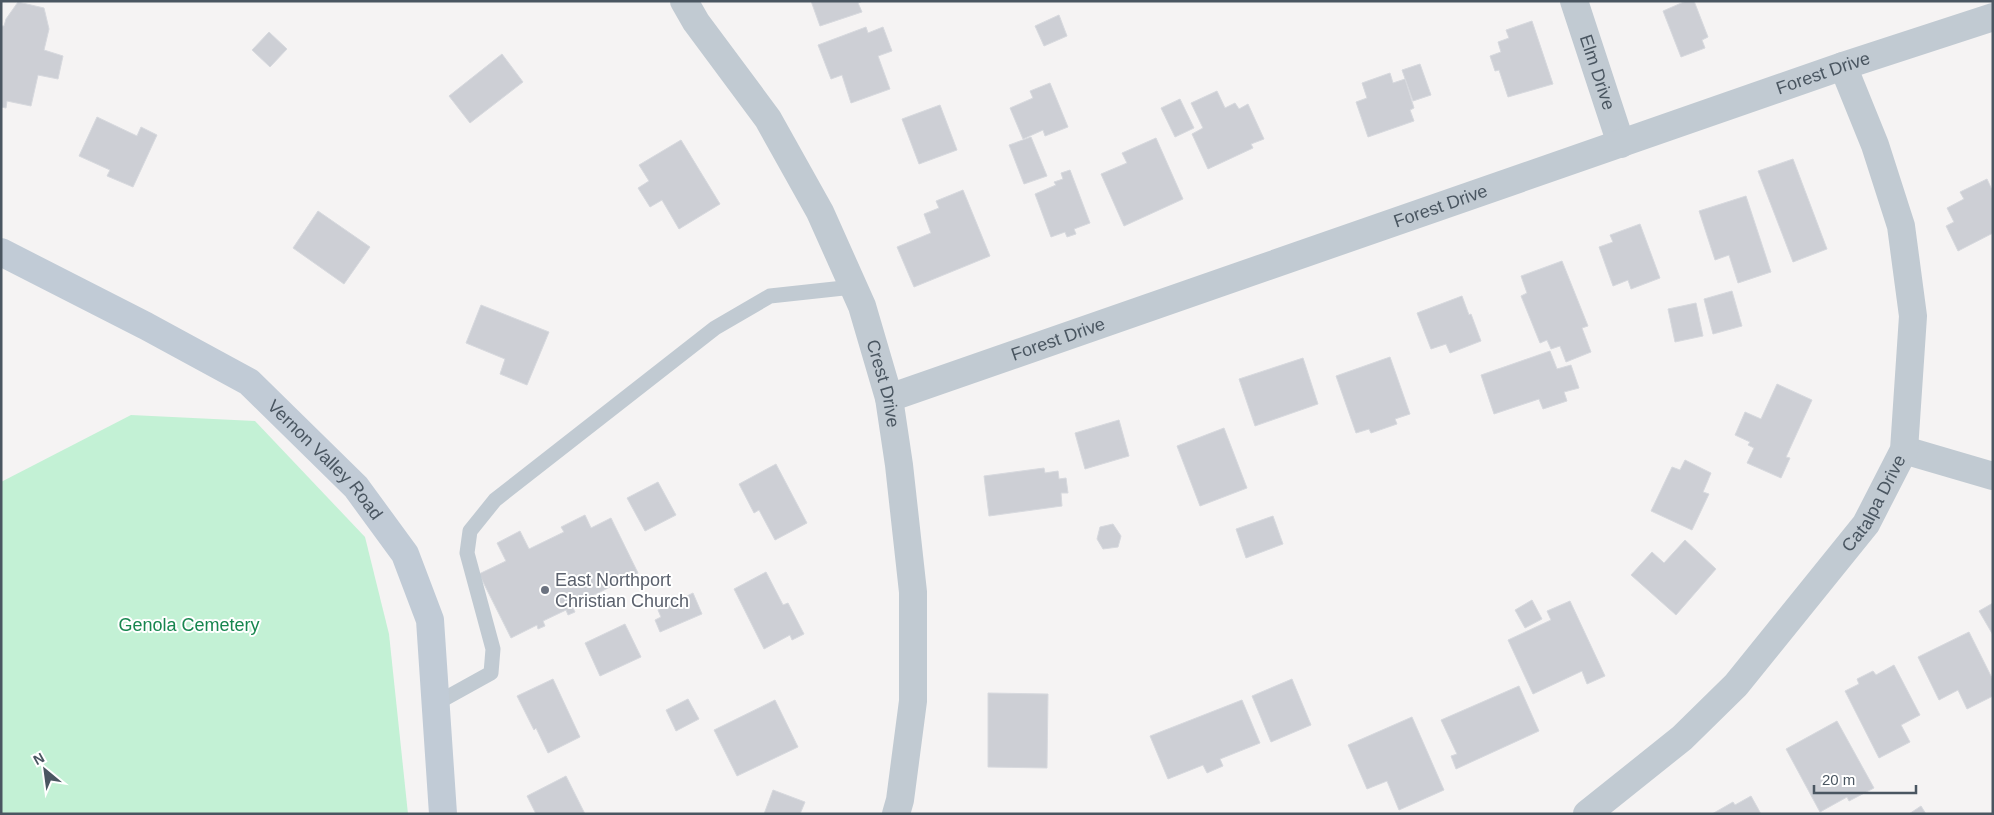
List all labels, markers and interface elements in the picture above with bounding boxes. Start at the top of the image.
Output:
street label: Elm Drive [1576,32,1619,112]
street label: Forest Drive [1773,48,1873,99]
street label: Forest Drive [1391,180,1490,232]
street label: Forest Drive [1008,314,1108,365]
street label: Crest Drive [862,337,903,429]
street label: Vernon Valley Road [263,396,386,524]
street label: Catalpa Drive [1838,452,1910,556]
place label: East Northport Christian Church [555,570,689,611]
marker: East Northport Christian Church [539,584,551,596]
park label: Genola Cemetery [118,615,260,635]
north arrow [20,745,70,795]
text: N [30,749,47,768]
scale bar [1814,762,1916,794]
text: 20 m [1822,771,1855,788]

